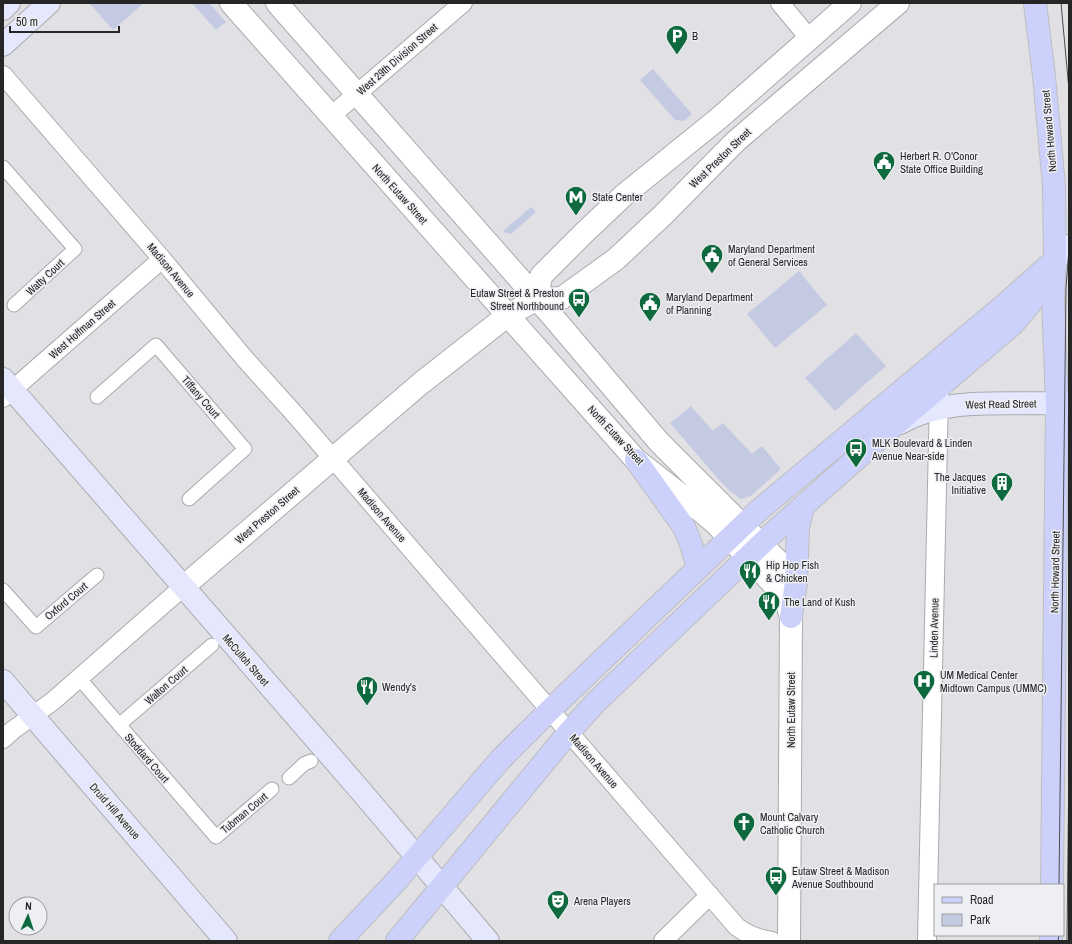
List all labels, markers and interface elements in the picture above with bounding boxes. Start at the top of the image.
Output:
scale bar [10,8,119,34]
text: 50 m [16,14,38,30]
street label: West 29th Division Street [354,20,441,98]
parking icon: B [664,23,690,56]
place label: B [692,29,698,43]
street label: North Howard Street [1038,89,1060,173]
street label: West Preston Street [686,125,754,191]
public building icon: Herbert R. O'Conor State Office Building [871,149,897,182]
place label: Herbert R. O'Conor State Office Building [900,149,983,176]
street label: North Eutaw Street [369,161,431,227]
metro station icon: State Center [563,184,589,217]
place label: State Center [592,190,643,204]
street label: Madison Avenue [144,240,198,300]
public building icon: Maryland Department of General Services [699,242,725,275]
place label: Maryland Department of General Services [728,242,815,269]
street label: Watty Court [23,255,67,298]
place label: Eutaw Street & Preston Street Northbound [470,286,564,313]
bus stop icon: Eutaw Street & Preston Street Northbound [566,286,592,319]
public building icon: Maryland Department of Planning [637,290,663,323]
place label: Maryland Department of Planning [666,290,753,317]
street label: West Hoffman Street [46,296,118,362]
street label: Tiffany Court [179,373,224,422]
street label: West Read Street [965,396,1037,412]
street label: North Eutaw Street [585,402,647,468]
bus stop icon: MLK Boulevard & Linden Avenue Near-side [843,436,869,469]
place label: MLK Boulevard & Linden Avenue Near-side [871,436,972,463]
place label: The Jacques Initiative [934,470,986,497]
building icon: The Jacques Initiative [989,470,1015,503]
street label: West Preston Street [232,483,302,547]
street label: Madison Avenue [355,485,409,545]
street label: North Howard Street [1047,530,1063,613]
restaurant icon: Hip Hop Fish & Chicken [737,558,763,591]
place label: Hip Hop Fish & Chicken [766,558,819,585]
street label: Oxford Court [42,579,91,623]
restaurant icon: The Land of Kush [756,589,782,622]
place label: The Land of Kush [784,595,855,609]
street label: Linden Avenue [926,598,942,658]
street label: McCulloh Street [220,631,273,689]
street label: Walton Court [142,662,191,707]
hospital icon: UM Medical Center Midtown Campus (UMMC) [911,668,937,701]
place label: UM Medical Center Midtown Campus (UMMC) [940,668,1047,695]
street label: North Eutaw Street [784,671,798,748]
restaurant icon: Wendy's [354,674,380,707]
place label: Wendy's [382,680,417,694]
street label: Stoddard Court [122,730,173,786]
street label: Madison Avenue [567,731,621,791]
street label: Druid Hill Avenue [87,780,143,842]
street label: Tubman Court [218,789,271,837]
church icon: Mount Calvary Catholic Church [731,810,757,843]
place label: Mount Calvary Catholic Church [760,810,825,837]
bus stop icon: Eutaw Street & Madison Avenue Southbound [763,864,789,897]
place label: Eutaw Street & Madison Avenue Southbound [791,864,889,891]
legend [934,884,1064,936]
theatre icon: Arena Players [545,888,571,921]
text: Road [970,892,994,908]
place label: Arena Players [573,894,631,908]
north arrow [8,896,48,936]
text: N [25,899,32,913]
text: Park [970,912,990,928]

